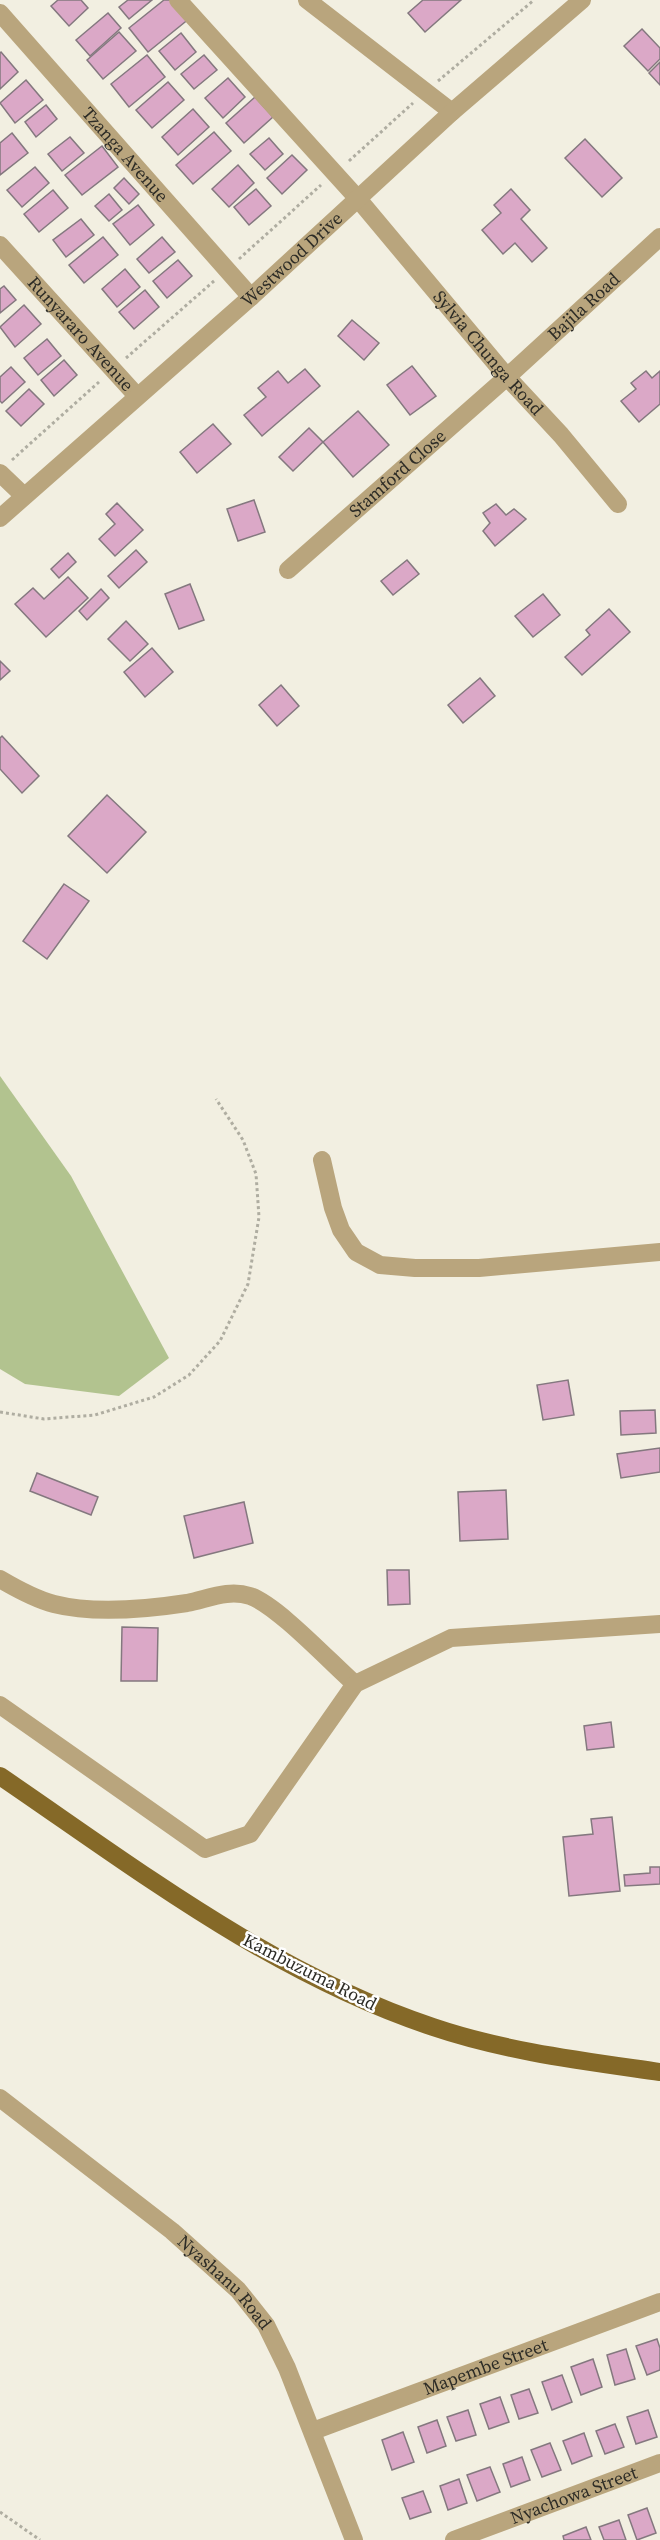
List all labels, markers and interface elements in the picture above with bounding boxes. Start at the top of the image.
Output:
street label: Tzanga Avenue [77,101,174,207]
street label: Westwood Drive [235,206,348,312]
street label: Bajila Road [542,267,625,346]
street label: Runyararo Avenue [22,270,140,397]
street label: Sylvia Chunga Road [428,285,549,420]
street label: Stamford Close [343,423,451,523]
street label: Kambuzuma Road [239,1927,381,2016]
street label: Nyashanu Road [172,2229,278,2335]
street label: Mapembe Street [420,2332,551,2401]
street label: Nyachowa Street [507,2460,641,2530]

